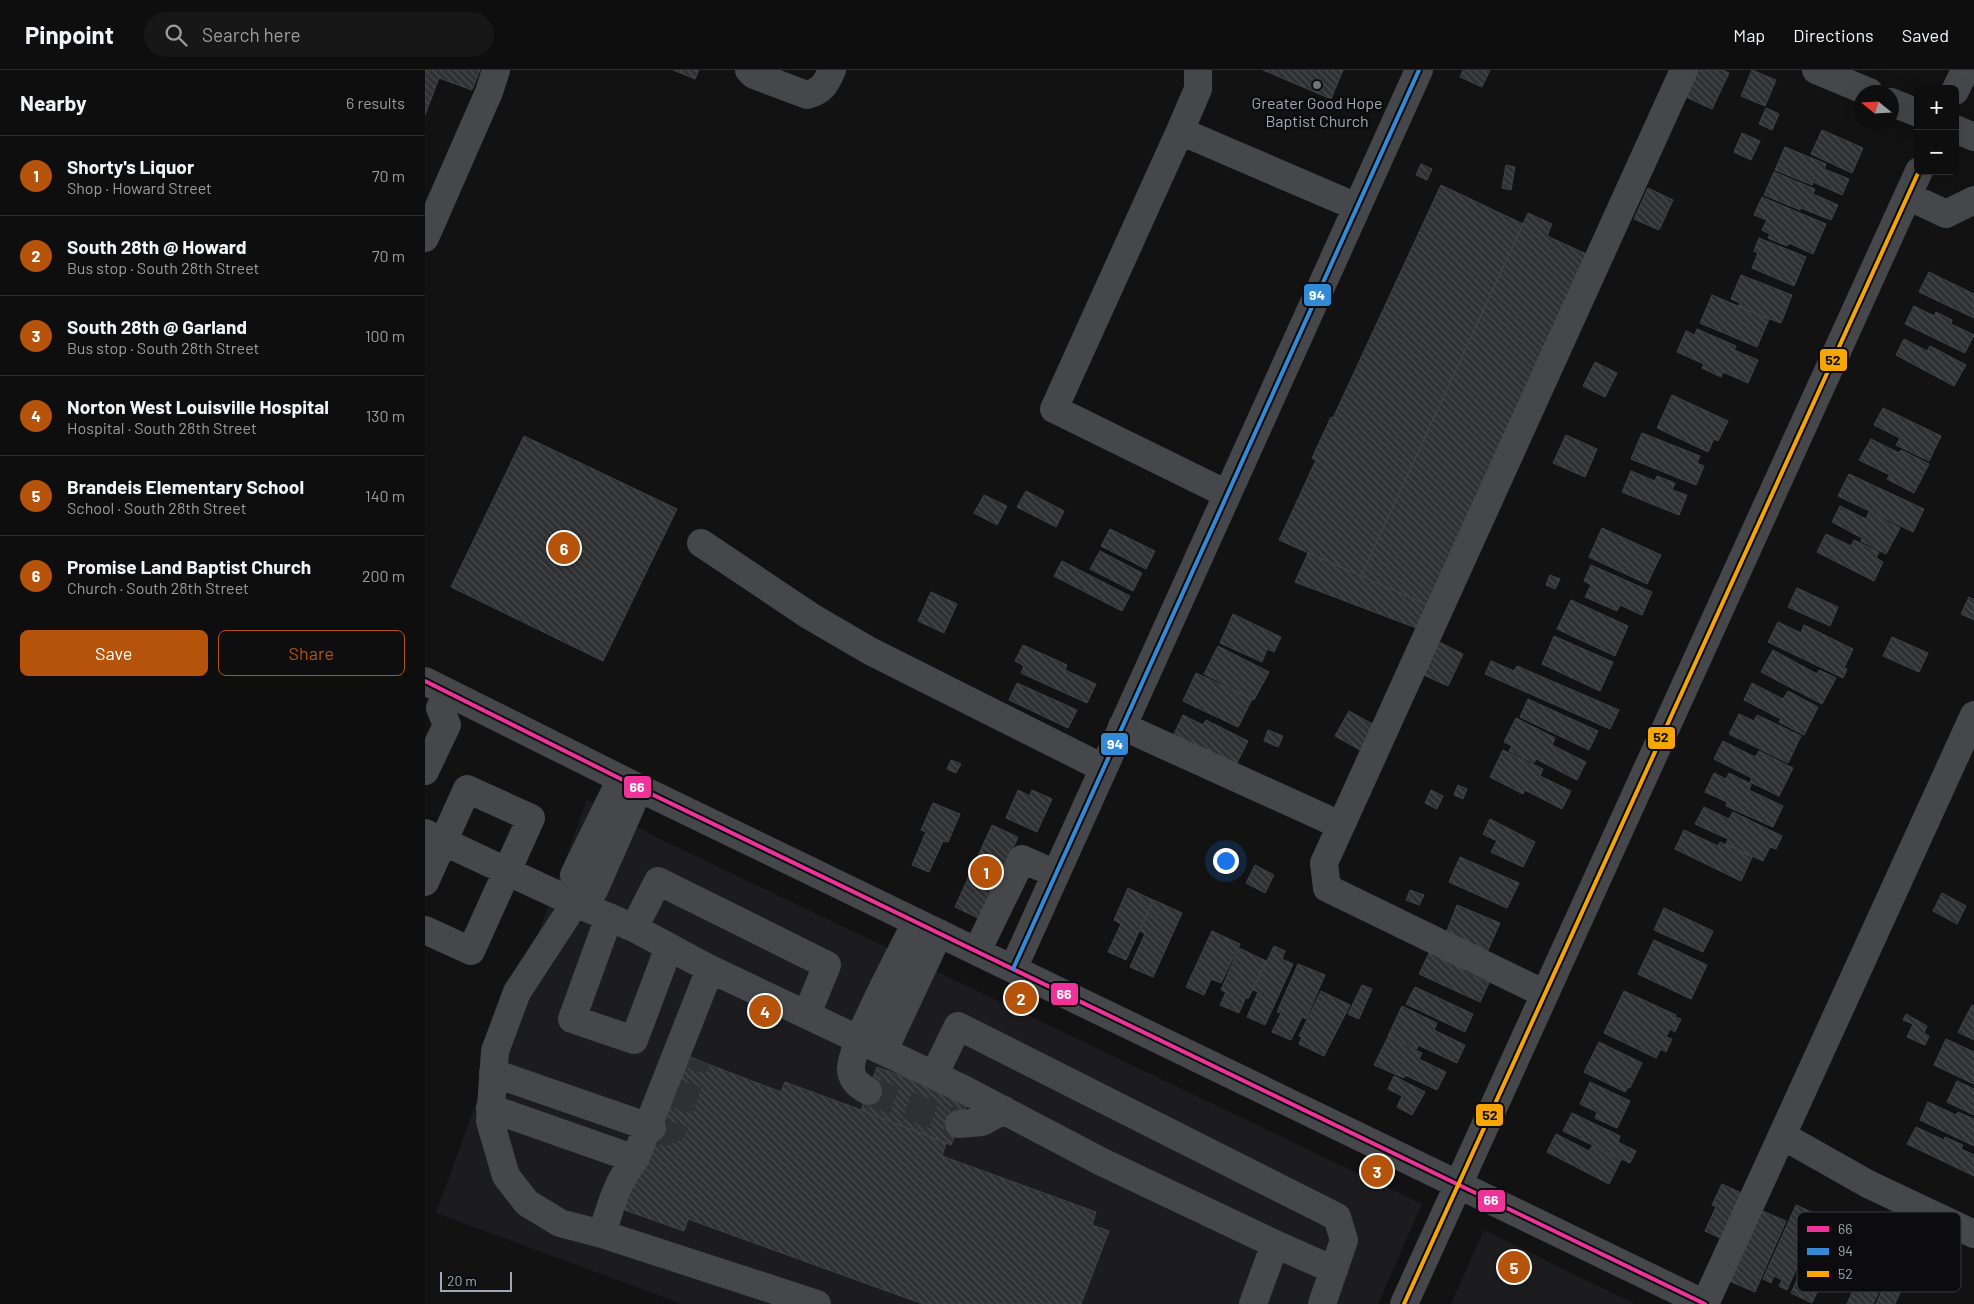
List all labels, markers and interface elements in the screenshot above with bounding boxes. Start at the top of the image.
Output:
search box [144,12,494,57]
text: Pinpoint [25,20,114,49]
icon: search [162,21,190,49]
text: Search here [202,23,301,46]
text: Map [1733,24,1765,46]
text: Directions [1793,24,1874,46]
text: Saved [1902,24,1949,46]
marker: Greater Good Hope Baptist Church [1311,79,1323,91]
north arrow [1854,85,1899,130]
map controls [1914,85,1959,175]
button: + [1914,85,1959,130]
text: Nearby [20,90,86,115]
text: 6 results [346,93,405,112]
place label: Greater Good Hope Baptist Church [1252,93,1382,130]
button: − [1914,130,1959,175]
text: Shorty's Liquor [67,155,194,178]
text: 1 [33,166,39,185]
text: 70 m [372,166,405,185]
text: Shop · Howard Street [67,178,212,197]
text: South 28th @ Howard [67,235,247,258]
text: 2 [32,246,40,265]
text: 70 m [372,246,405,265]
text: Bus stop · South 28th Street [67,258,259,277]
line badge: 94 [1303,283,1332,307]
text: 94 [1309,286,1325,303]
text: South 28th @ Garland [67,315,247,338]
text: 3 [32,326,40,345]
text: 100 m [365,326,405,345]
text: Bus stop · South 28th Street [67,338,259,357]
line badge: 52 [1819,348,1848,372]
text: 52 [1825,351,1841,368]
text: Norton West Louisville Hospital [67,395,329,418]
text: 4 [31,406,41,425]
text: 130 m [366,406,405,425]
text: Hospital · South 28th Street [67,418,257,437]
text: Brandeis Elementary School [67,475,304,498]
text: 5 [32,486,40,505]
text: 140 m [365,486,405,505]
text: School · South 28th Street [67,498,247,517]
pin: 6 [548,529,580,567]
text: Promise Land Baptist Church [67,555,311,578]
text: 6 [32,566,40,585]
text: 200 m [362,566,405,585]
text: Church · South 28th Street [67,578,249,597]
button: Save [20,630,208,676]
button: Share [218,630,405,676]
line badge: 52 [1647,726,1676,750]
text: 52 [1653,728,1669,745]
line badge: 94 [1100,732,1129,756]
text: 94 [1107,735,1123,752]
line badge: 66 [623,775,652,799]
text: 66 [629,778,645,795]
your location [1213,848,1239,874]
pin: 1 [970,853,1002,891]
pin: 2 [1005,979,1037,1017]
line badge: 66 [1050,982,1079,1006]
text: 66 [1056,985,1072,1002]
pin: 4 [749,992,781,1030]
line badge: 52 [1475,1103,1504,1127]
text: 52 [1482,1106,1498,1123]
pin: 3 [1361,1152,1393,1190]
line badge: 66 [1477,1189,1506,1213]
text: 66 [1483,1191,1499,1208]
legend [1797,1212,1961,1292]
text: 66 [1838,1220,1852,1237]
text: 94 [1838,1242,1853,1259]
pin: 5 [1498,1248,1530,1286]
text: 52 [1838,1265,1853,1282]
scale bar [440,1269,513,1292]
text: 20 m [447,1272,477,1289]

